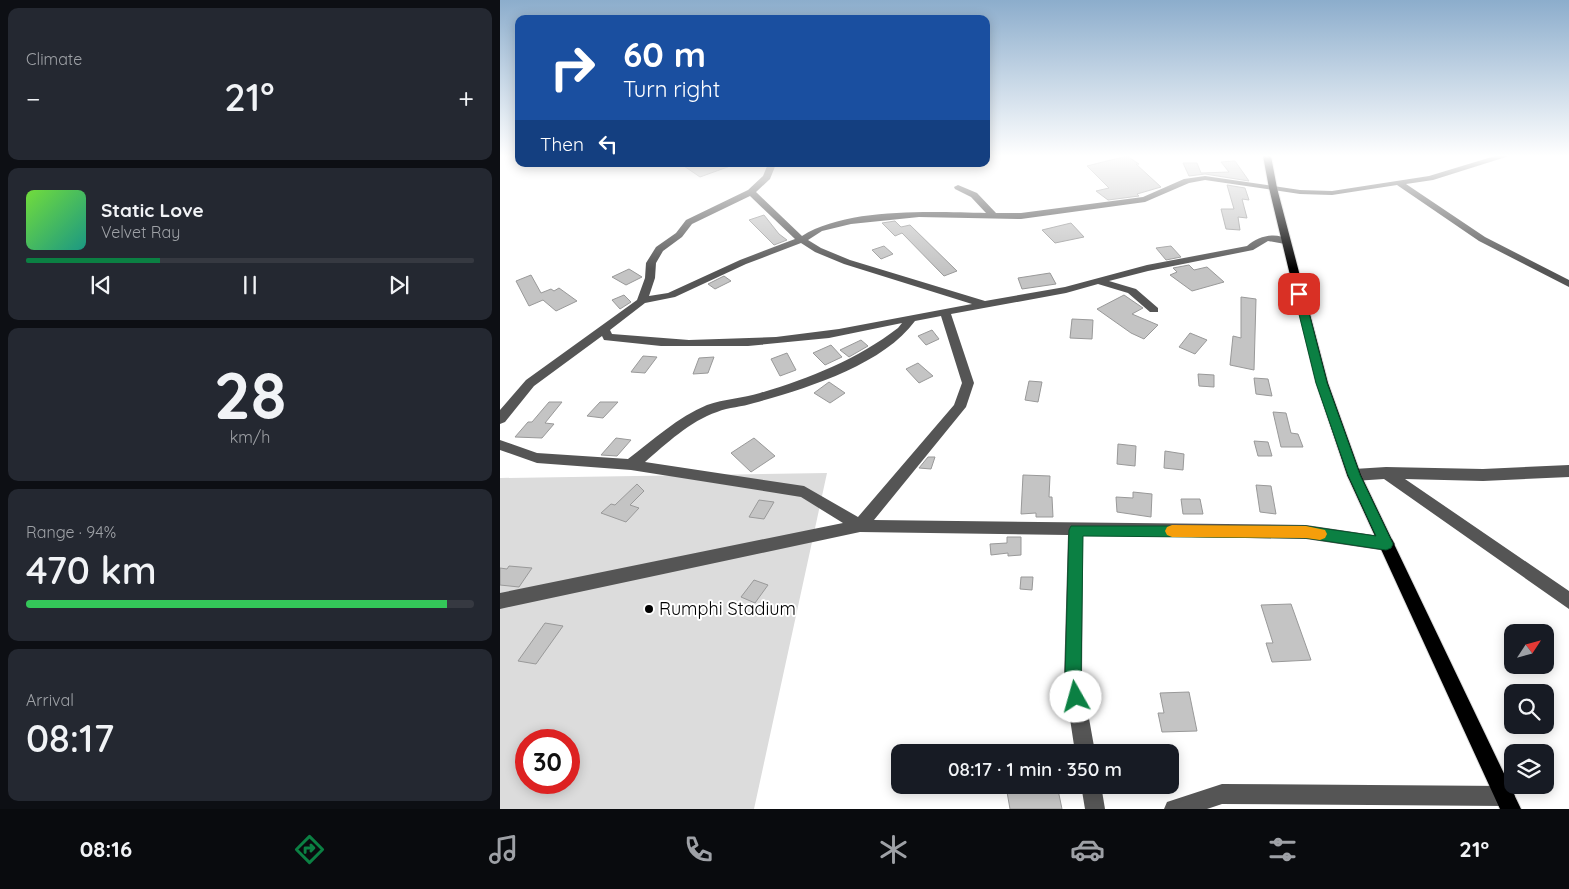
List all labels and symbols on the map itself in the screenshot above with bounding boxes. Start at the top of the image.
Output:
pin [1278,273,1320,315]
place label: Rumphi Stadium [659,597,796,620]
marker: Rumphi Stadium [643,603,655,615]
north arrow [1504,624,1554,674]
position arrow [1049,670,1101,722]
speed limit sign: 30 [515,729,580,794]

